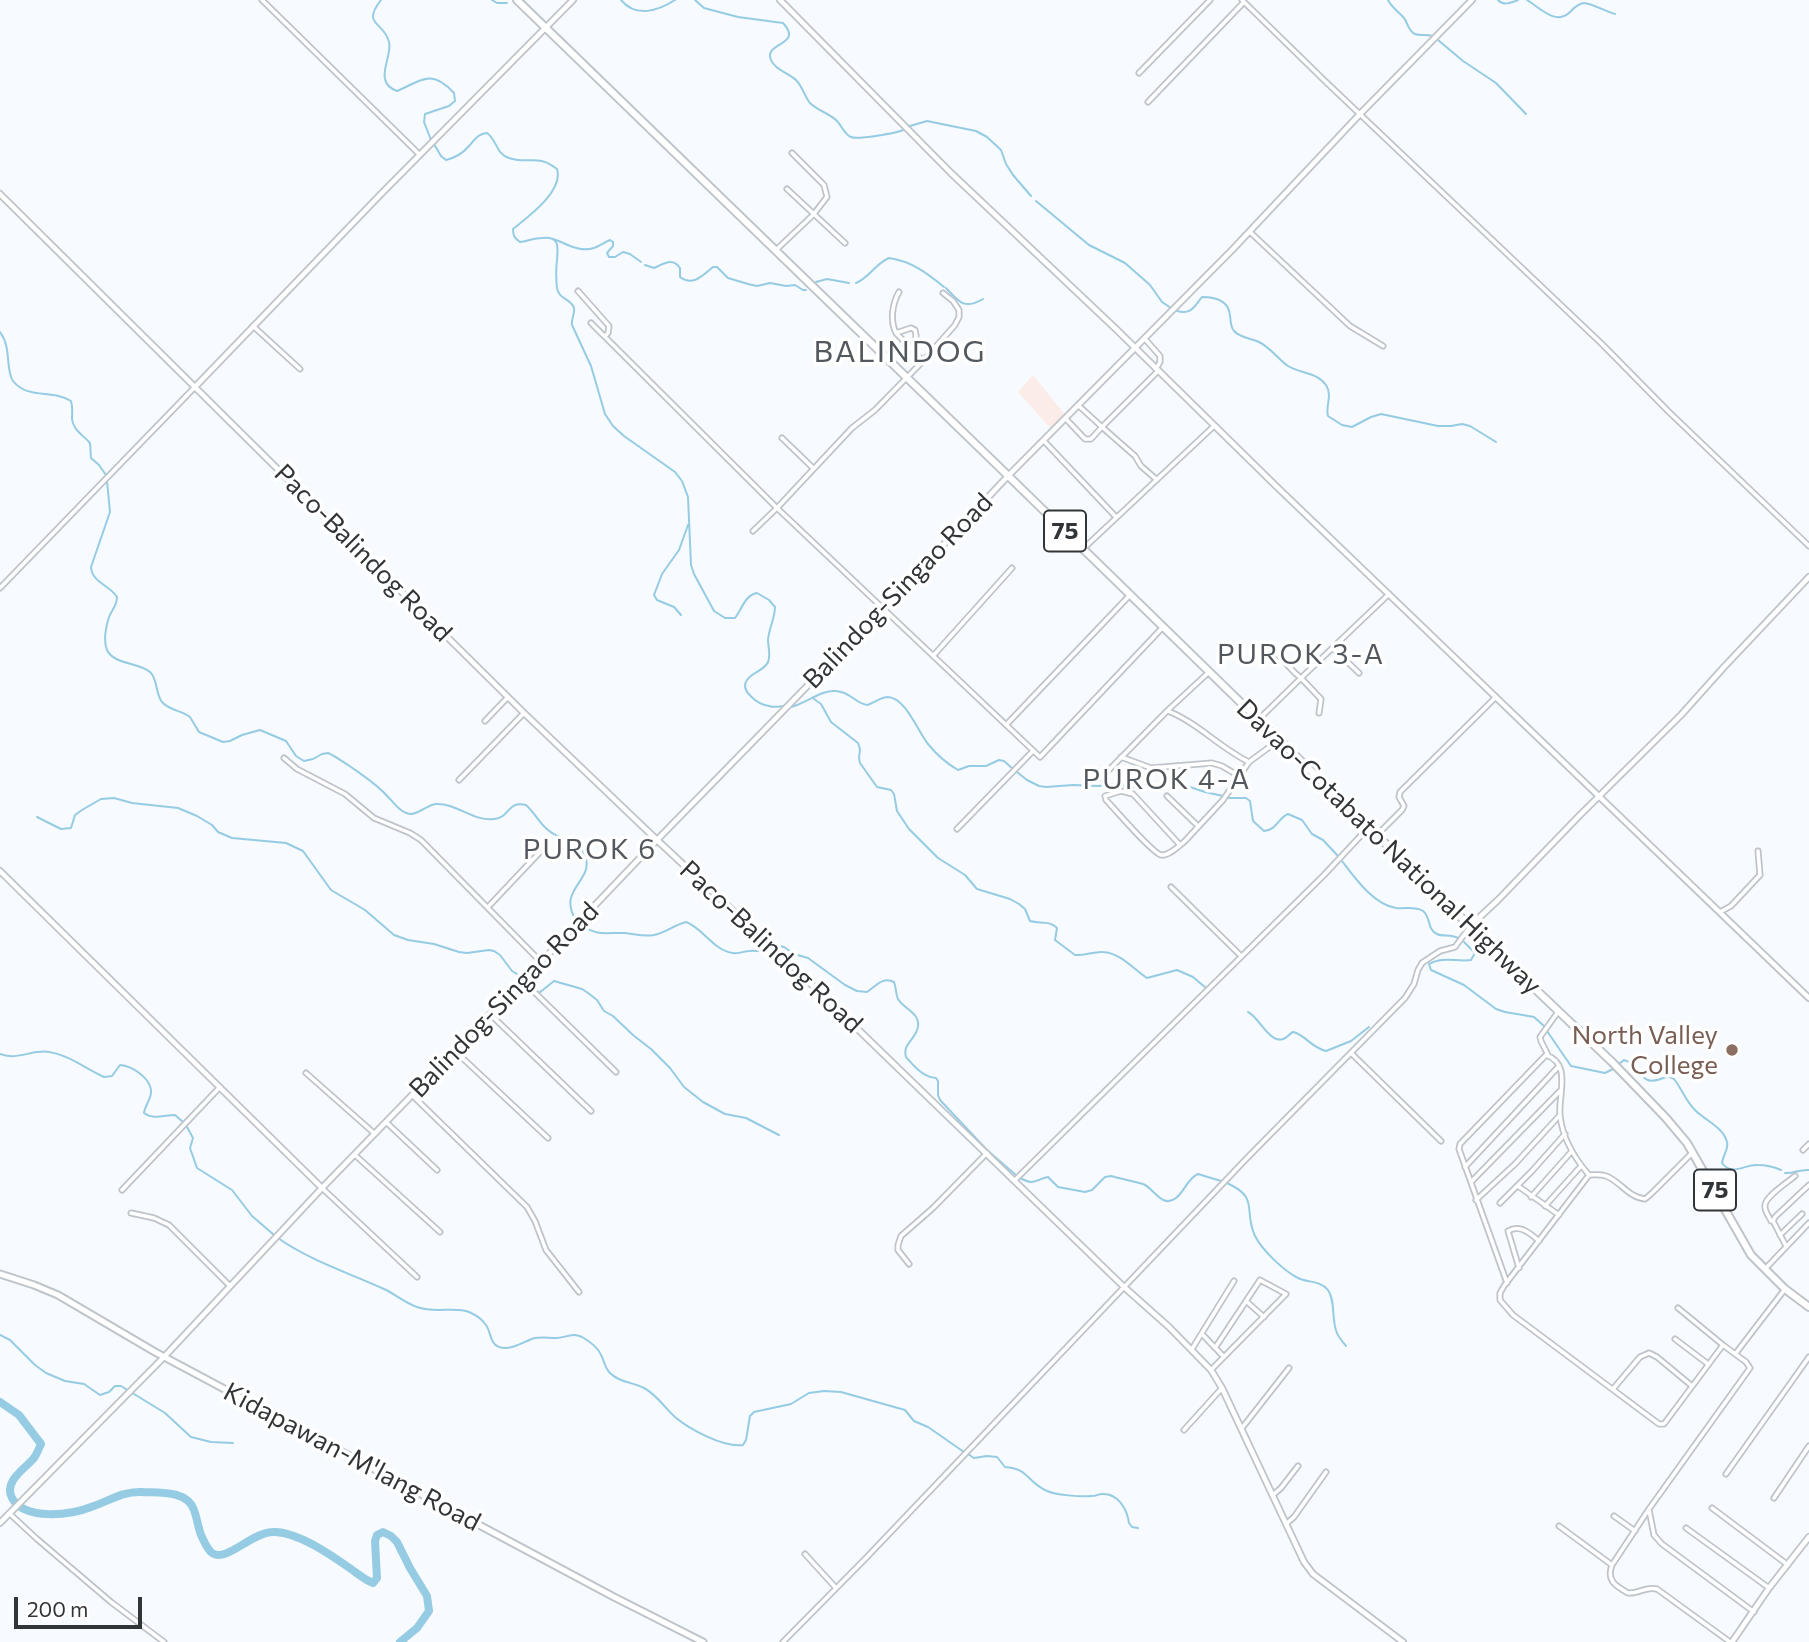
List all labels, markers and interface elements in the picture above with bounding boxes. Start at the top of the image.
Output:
district label: BALINDOG [815,334,985,370]
street label: Paco-Balindog Road [268,458,458,648]
street label: Balindog-Singao Road [797,487,999,695]
road number: 75 [1044,510,1086,552]
district label: PUROK 3-A [1218,638,1384,672]
street label: Davao-Cotabato National Highway [1230,693,1548,1001]
district label: PUROK 4-A [1084,763,1250,797]
district label: PUROK 6 [524,833,656,867]
street label: Paco-Balindog Road [673,854,869,1040]
street label: Balindog-Singao Road [403,896,605,1104]
place label: North Valley College [1572,1019,1718,1080]
marker: North Valley College [1724,1042,1740,1058]
road number: 75 [1694,1170,1736,1210]
street label: Kidapawan-M'lang Road [218,1376,486,1538]
scale bar [18,1582,145,1626]
text: 200 m [27,1596,88,1621]

